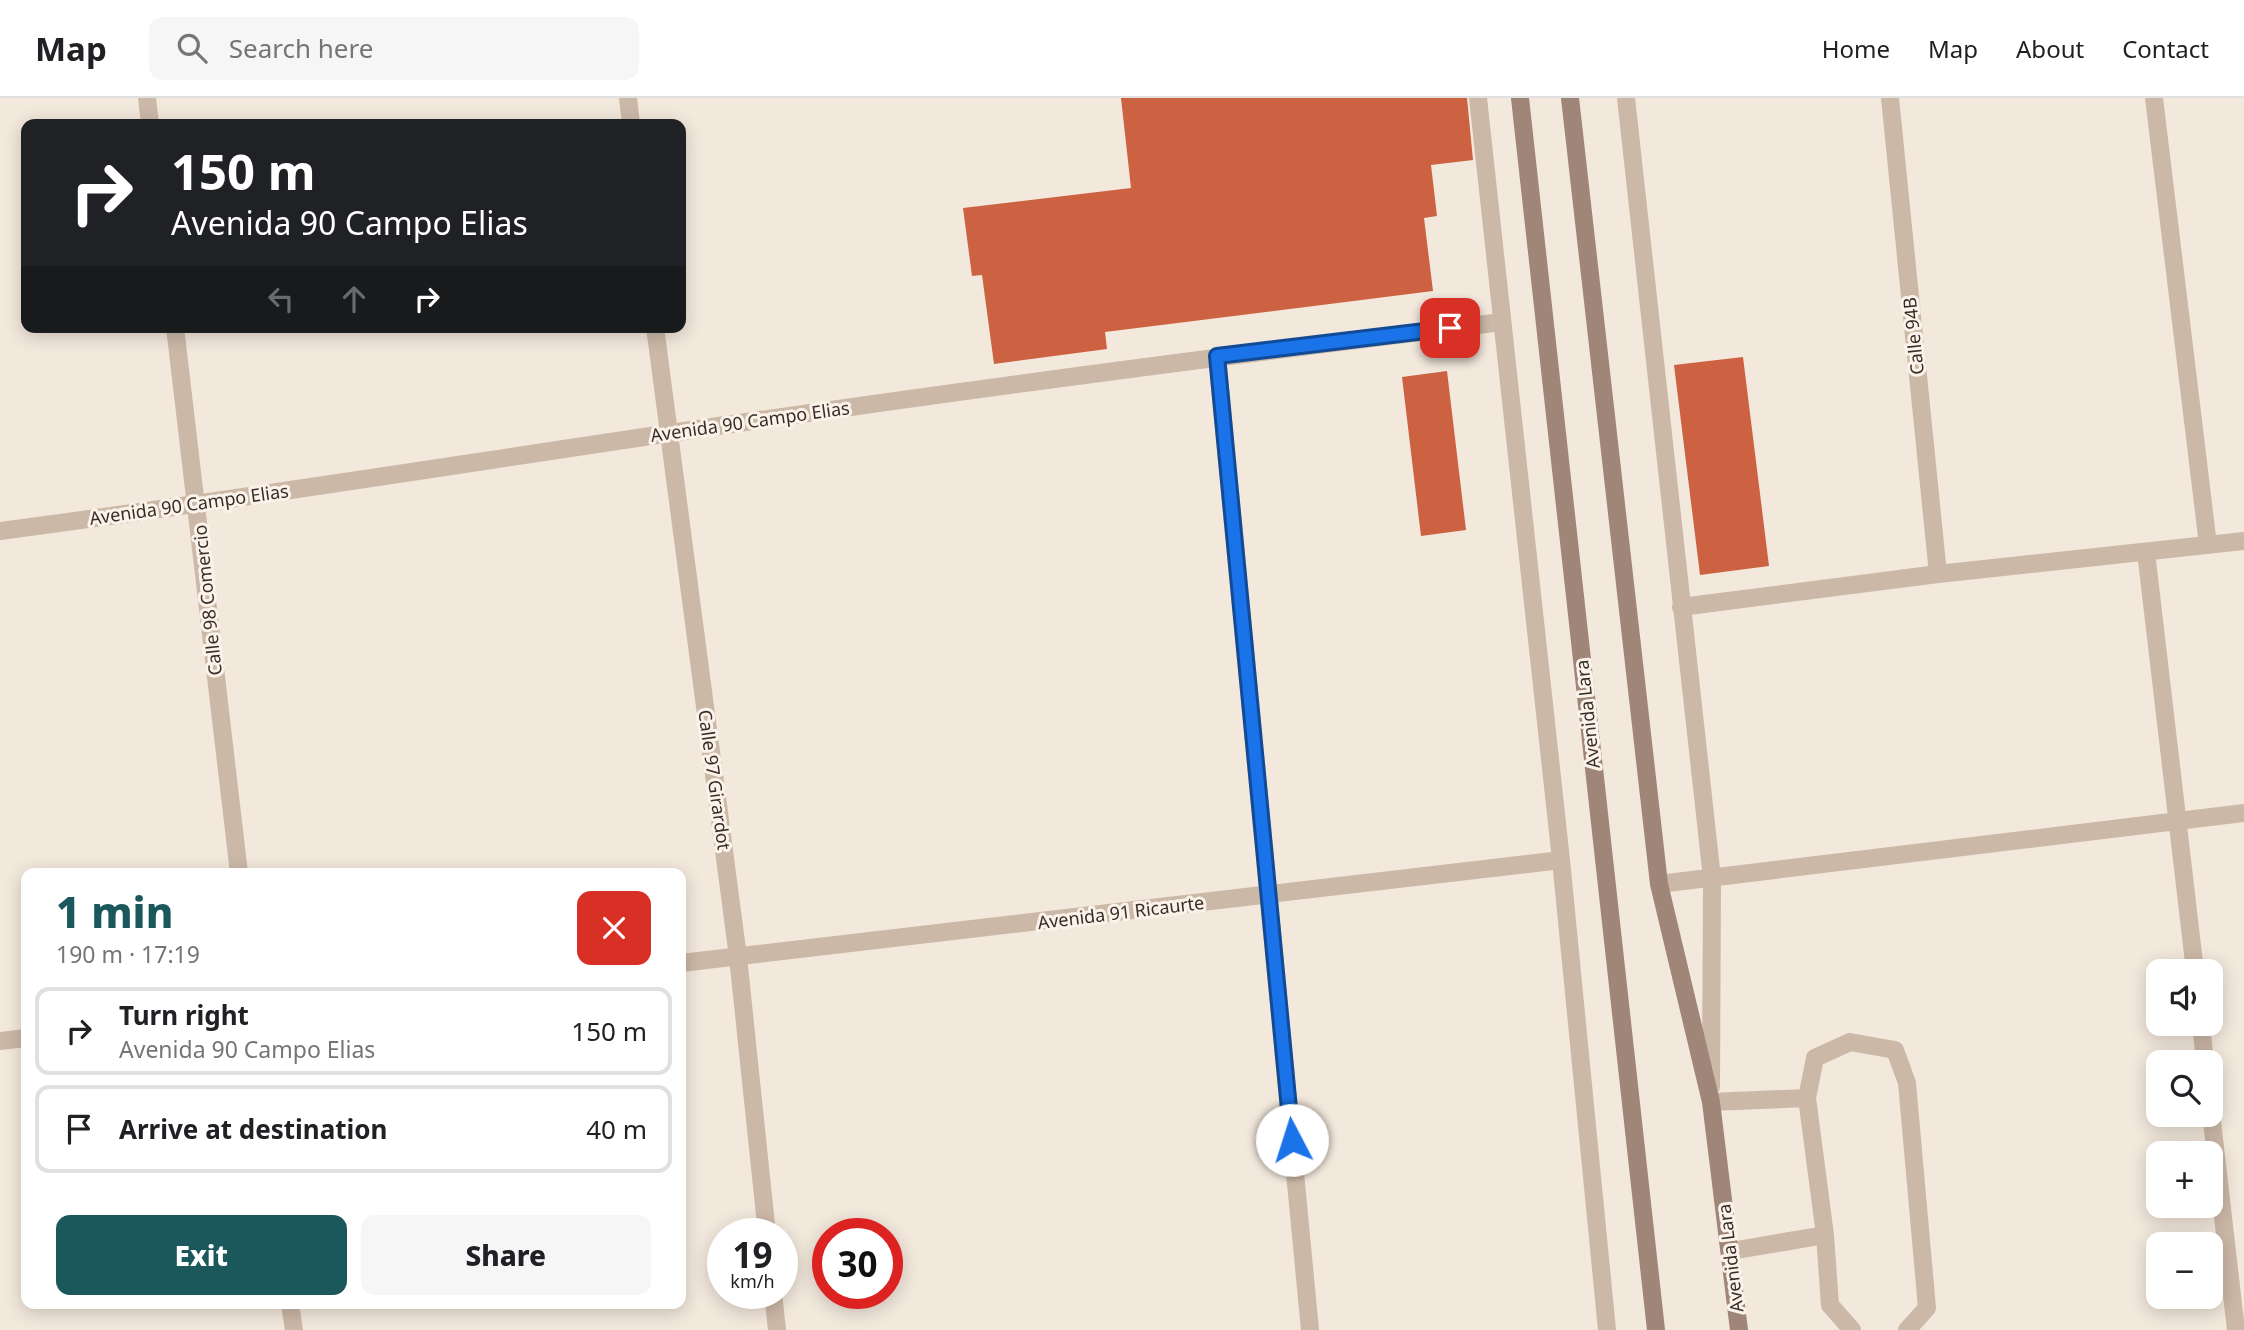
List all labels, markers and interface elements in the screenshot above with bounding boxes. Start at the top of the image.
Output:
search box [149,17,639,80]
text: Map [35,26,107,71]
icon: search [173,29,211,67]
text: Search here [229,30,373,66]
text: Home [1822,32,1890,65]
text: Map [1928,32,1978,65]
text: About [2016,32,2084,65]
text: Contact [2122,32,2209,65]
text: 150 m [171,138,316,204]
icon: right [56,147,147,238]
text: Avenida 90 Campo Elias [171,201,528,244]
icon: left [262,280,300,318]
icon: ahead [335,280,373,318]
icon: right [408,280,446,318]
street label: Calle 94B [1897,296,1929,376]
pin [1420,298,1480,358]
icon: arrive [1431,309,1469,347]
street label: Avenida 90 Campo Elias [649,395,851,447]
street label: Avenida 90 Campo Elias [88,478,290,530]
street label: Calle 98 Comercio [187,524,227,677]
street label: Avenida Lara [1569,659,1605,770]
street label: Calle 97 Girardot [693,708,737,852]
text: 1 min [56,883,173,940]
street label: Avenida 91 Ricaurte [1036,890,1205,934]
button: close [577,891,651,965]
text: 190 m · 17:19 [56,938,200,970]
map controls [2146,959,2223,1309]
button: sound [2146,959,2223,1036]
text: Turn right [119,997,249,1033]
icon: right [60,1012,98,1050]
text: 150 m [571,1013,647,1049]
text: Avenida 90 Campo Elias [119,1033,375,1065]
button: search [2146,1050,2223,1127]
position arrow [1255,1103,1329,1177]
icon: arrive [60,1110,98,1148]
text: Arrive at destination [119,1111,388,1147]
text: 40 m [586,1111,647,1147]
button: + [2146,1141,2223,1218]
street label: Avenida Lara [1711,1203,1749,1314]
button: Exit [56,1215,347,1295]
button: Share [361,1215,651,1295]
speed limit sign: 30 [812,1218,903,1309]
text: 19 [732,1231,773,1278]
button: − [2146,1232,2223,1309]
text: km/h [730,1269,775,1293]

